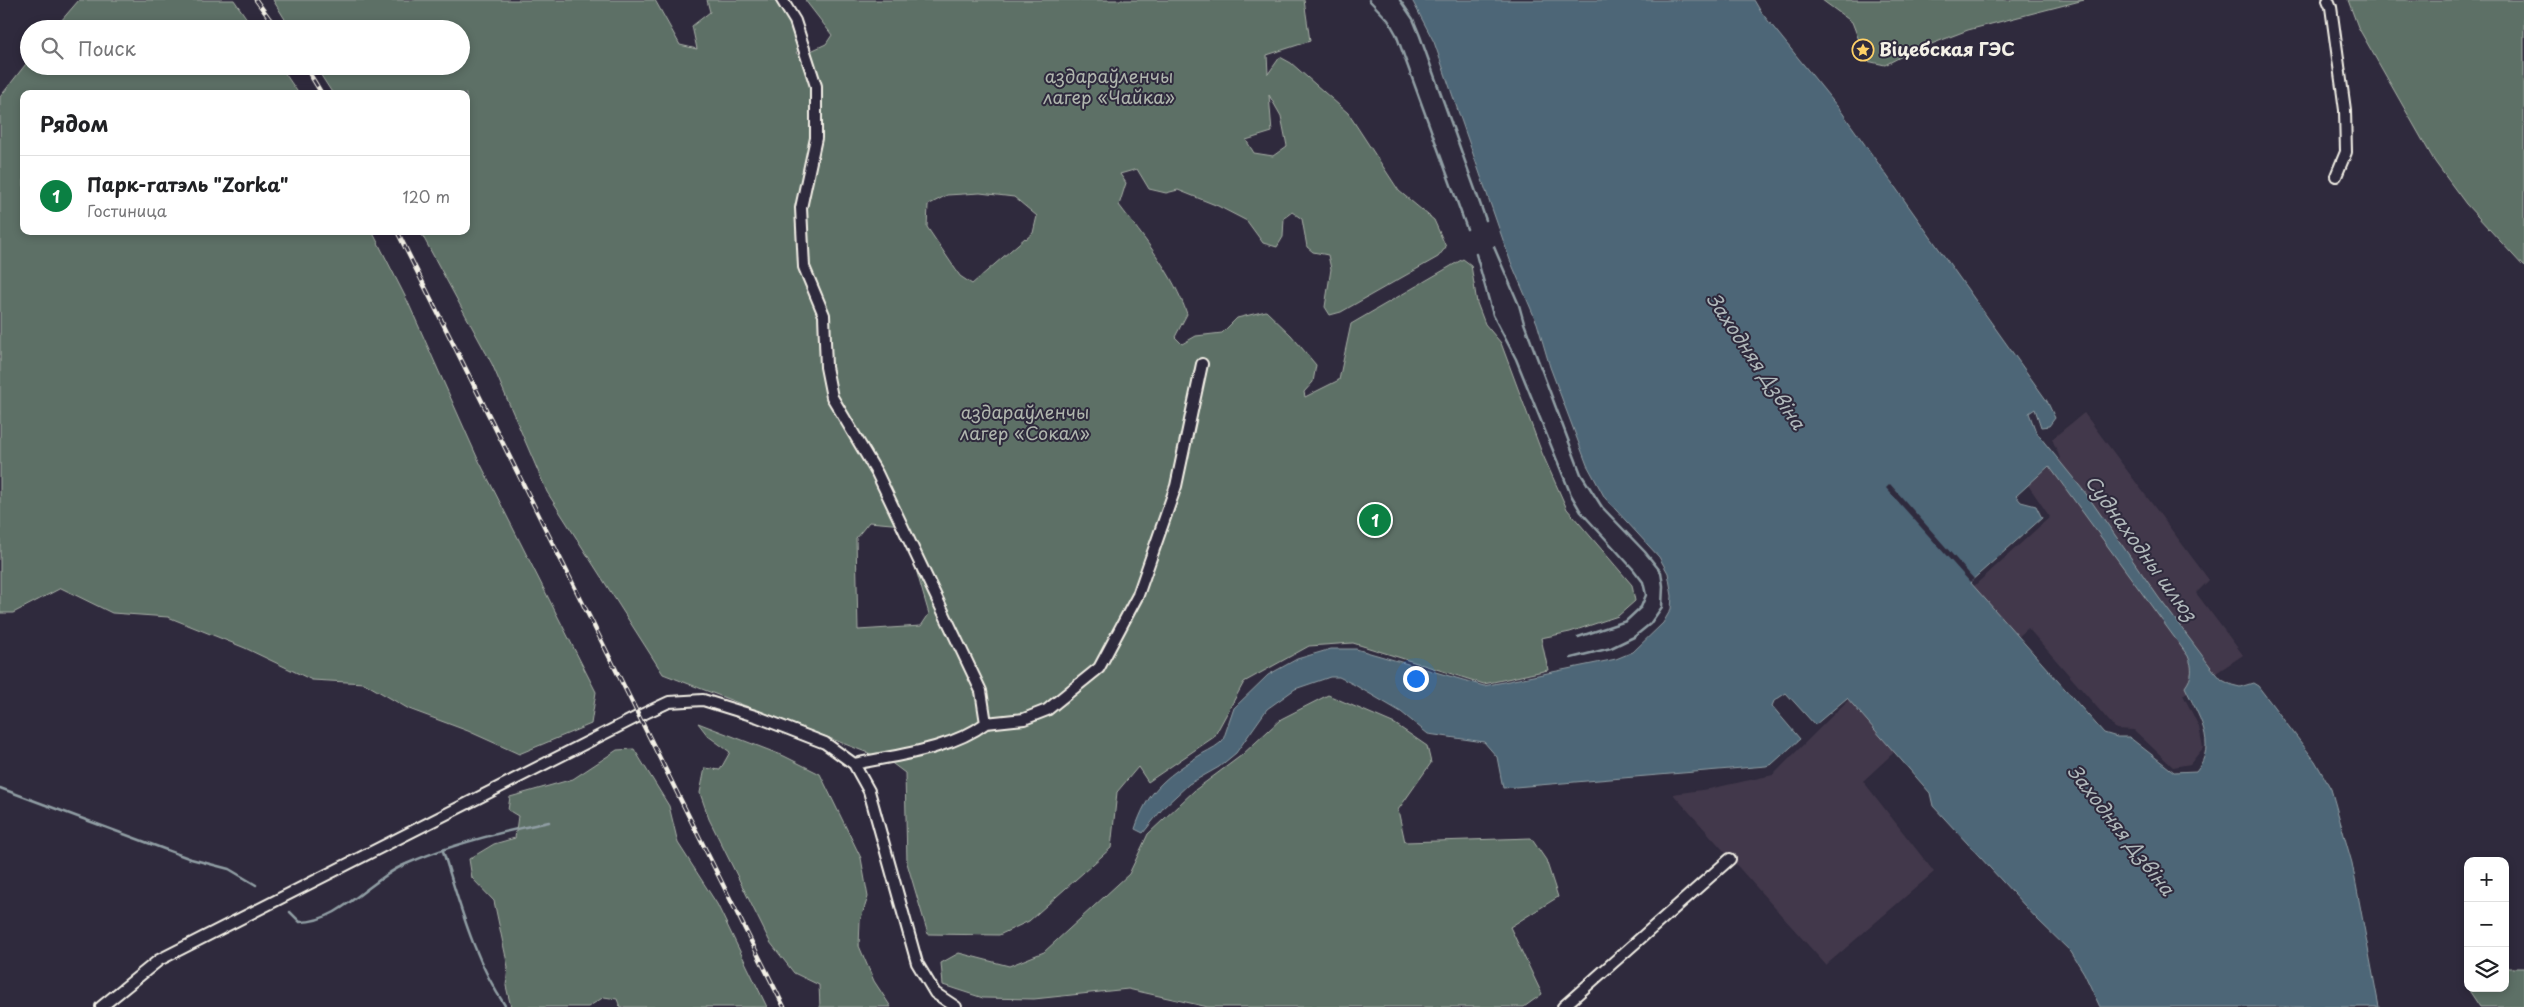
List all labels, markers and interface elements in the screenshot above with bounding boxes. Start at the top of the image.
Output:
search box [20,20,470,75]
icon: search [38,34,66,62]
text: Поиск [78,34,136,62]
place label: Віцебская ГЭС [1879,35,2015,62]
place icon: Віцебская ГЭС [1851,38,1875,62]
park label: аздараўленчы лагер «Чайка» [1042,62,1175,110]
text: Рядом [40,107,108,139]
text: Парк-гатэль "Zorka" [87,170,288,198]
text: 1 [52,184,60,208]
text: 120 m [403,184,450,208]
text: Гостиница [87,198,167,222]
water label: Заходняя Дзвіна [1701,287,1814,435]
park label: аздараўленчы лагер «Сокал» [959,398,1090,446]
water label: Суднаходны шлюз [2079,468,2205,627]
pin: 1 [1359,501,1391,539]
your location [1403,666,1429,692]
water label: Заходняя Дзвіна [2062,758,2183,902]
map controls [2464,857,2509,992]
button: + [2464,857,2509,902]
button: − [2464,902,2509,947]
button: layers [2464,947,2509,992]

